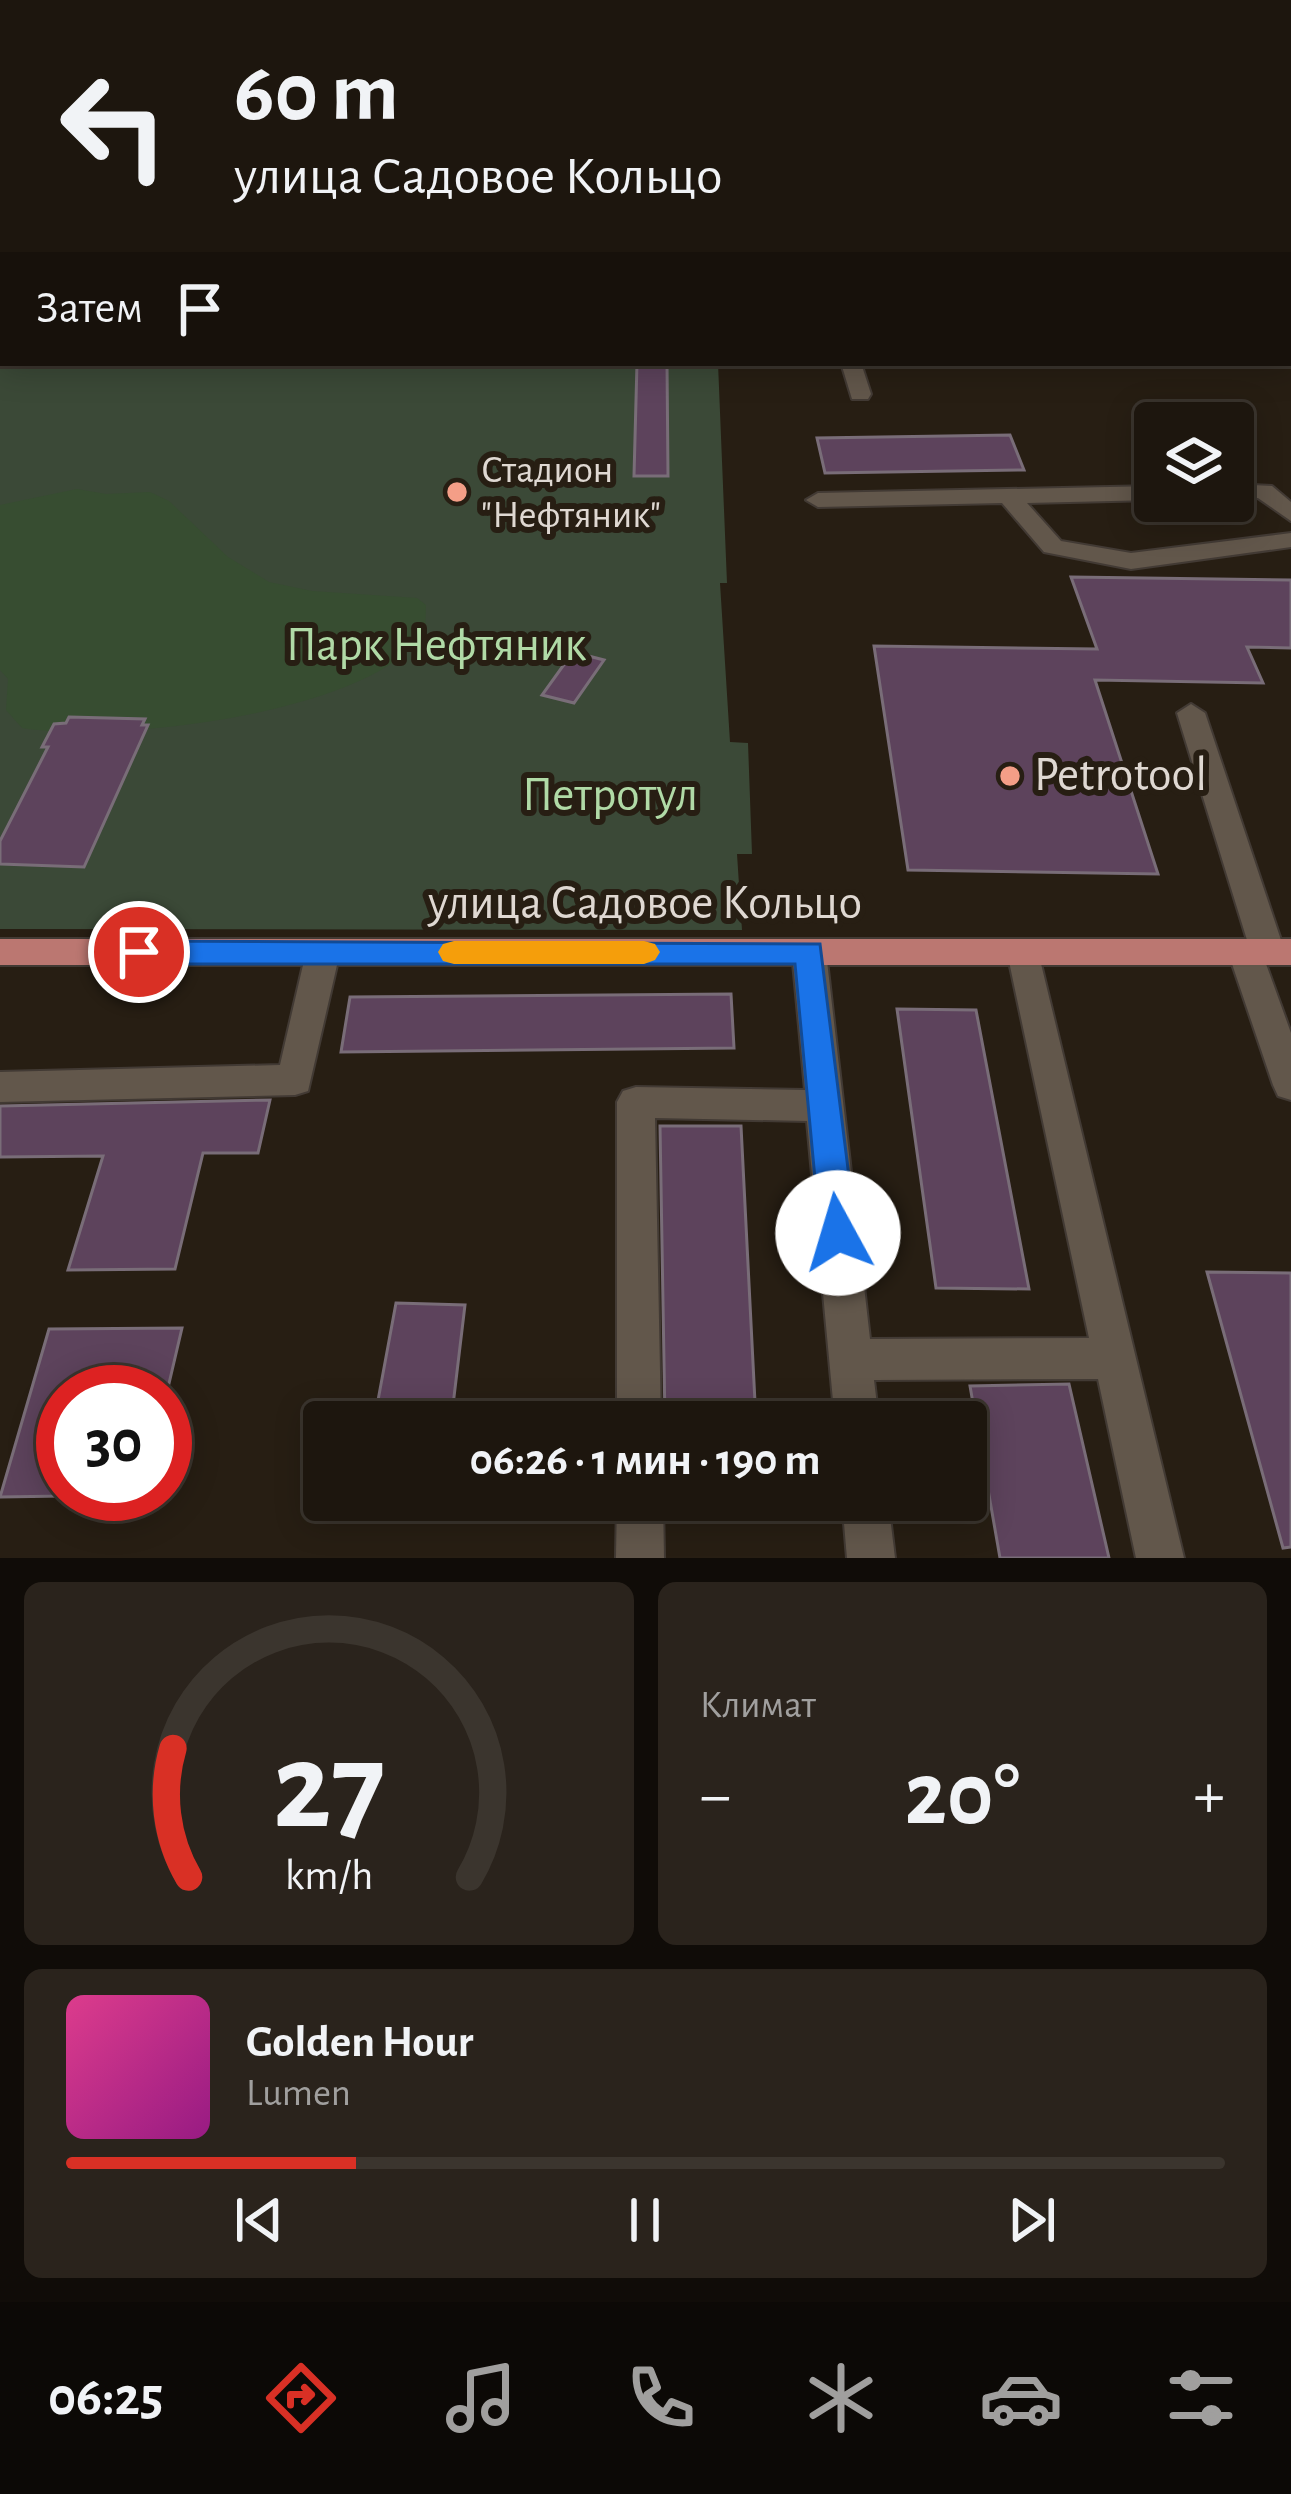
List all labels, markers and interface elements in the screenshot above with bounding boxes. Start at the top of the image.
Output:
icon: left [36,48,192,204]
text: 60 m [234,52,399,136]
text: улица Садовое Кольцо [234,150,722,204]
icon: arrive [167,276,233,342]
text: Затем [36,286,143,331]
map controls [1134,402,1254,522]
button: layers [1134,402,1254,522]
place label: Стадион "Нефтяник" [481,451,661,535]
marker: Стадион "Нефтяник" [444,479,470,505]
park label: Парк Нефтяник [285,622,587,670]
place label: Petrotool [1034,752,1207,800]
marker: Petrotool [997,763,1023,789]
park label: Петротул [522,772,698,820]
street label: улица Садовое Кольцо [427,880,862,928]
pin [88,901,190,1003]
icon: arrive [106,919,172,985]
position arrow [775,1170,901,1296]
speed limit sign: 30 [36,1365,192,1521]
text: 06:26 · 1 мин · 190 m [469,1438,821,1483]
text: Климат [700,1686,816,1725]
text: 27 [272,1726,385,1851]
text: 20° [904,1751,1020,1841]
text: − [700,1763,731,1829]
text: + [1193,1763,1225,1829]
text: km/h [285,1854,373,1897]
text: Golden Hour [246,2020,473,2065]
text: Lumen [246,2074,351,2113]
icon: previous [226,2187,292,2253]
icon: pause [612,2187,678,2253]
icon: next [999,2187,1065,2253]
icon: directions [259,2356,343,2440]
icon: music [439,2356,523,2440]
icon: phone [619,2356,703,2440]
icon: climate [799,2356,883,2440]
icon: car [979,2356,1063,2440]
icon: filters [1159,2356,1243,2440]
text: 06:25 [48,2371,163,2425]

